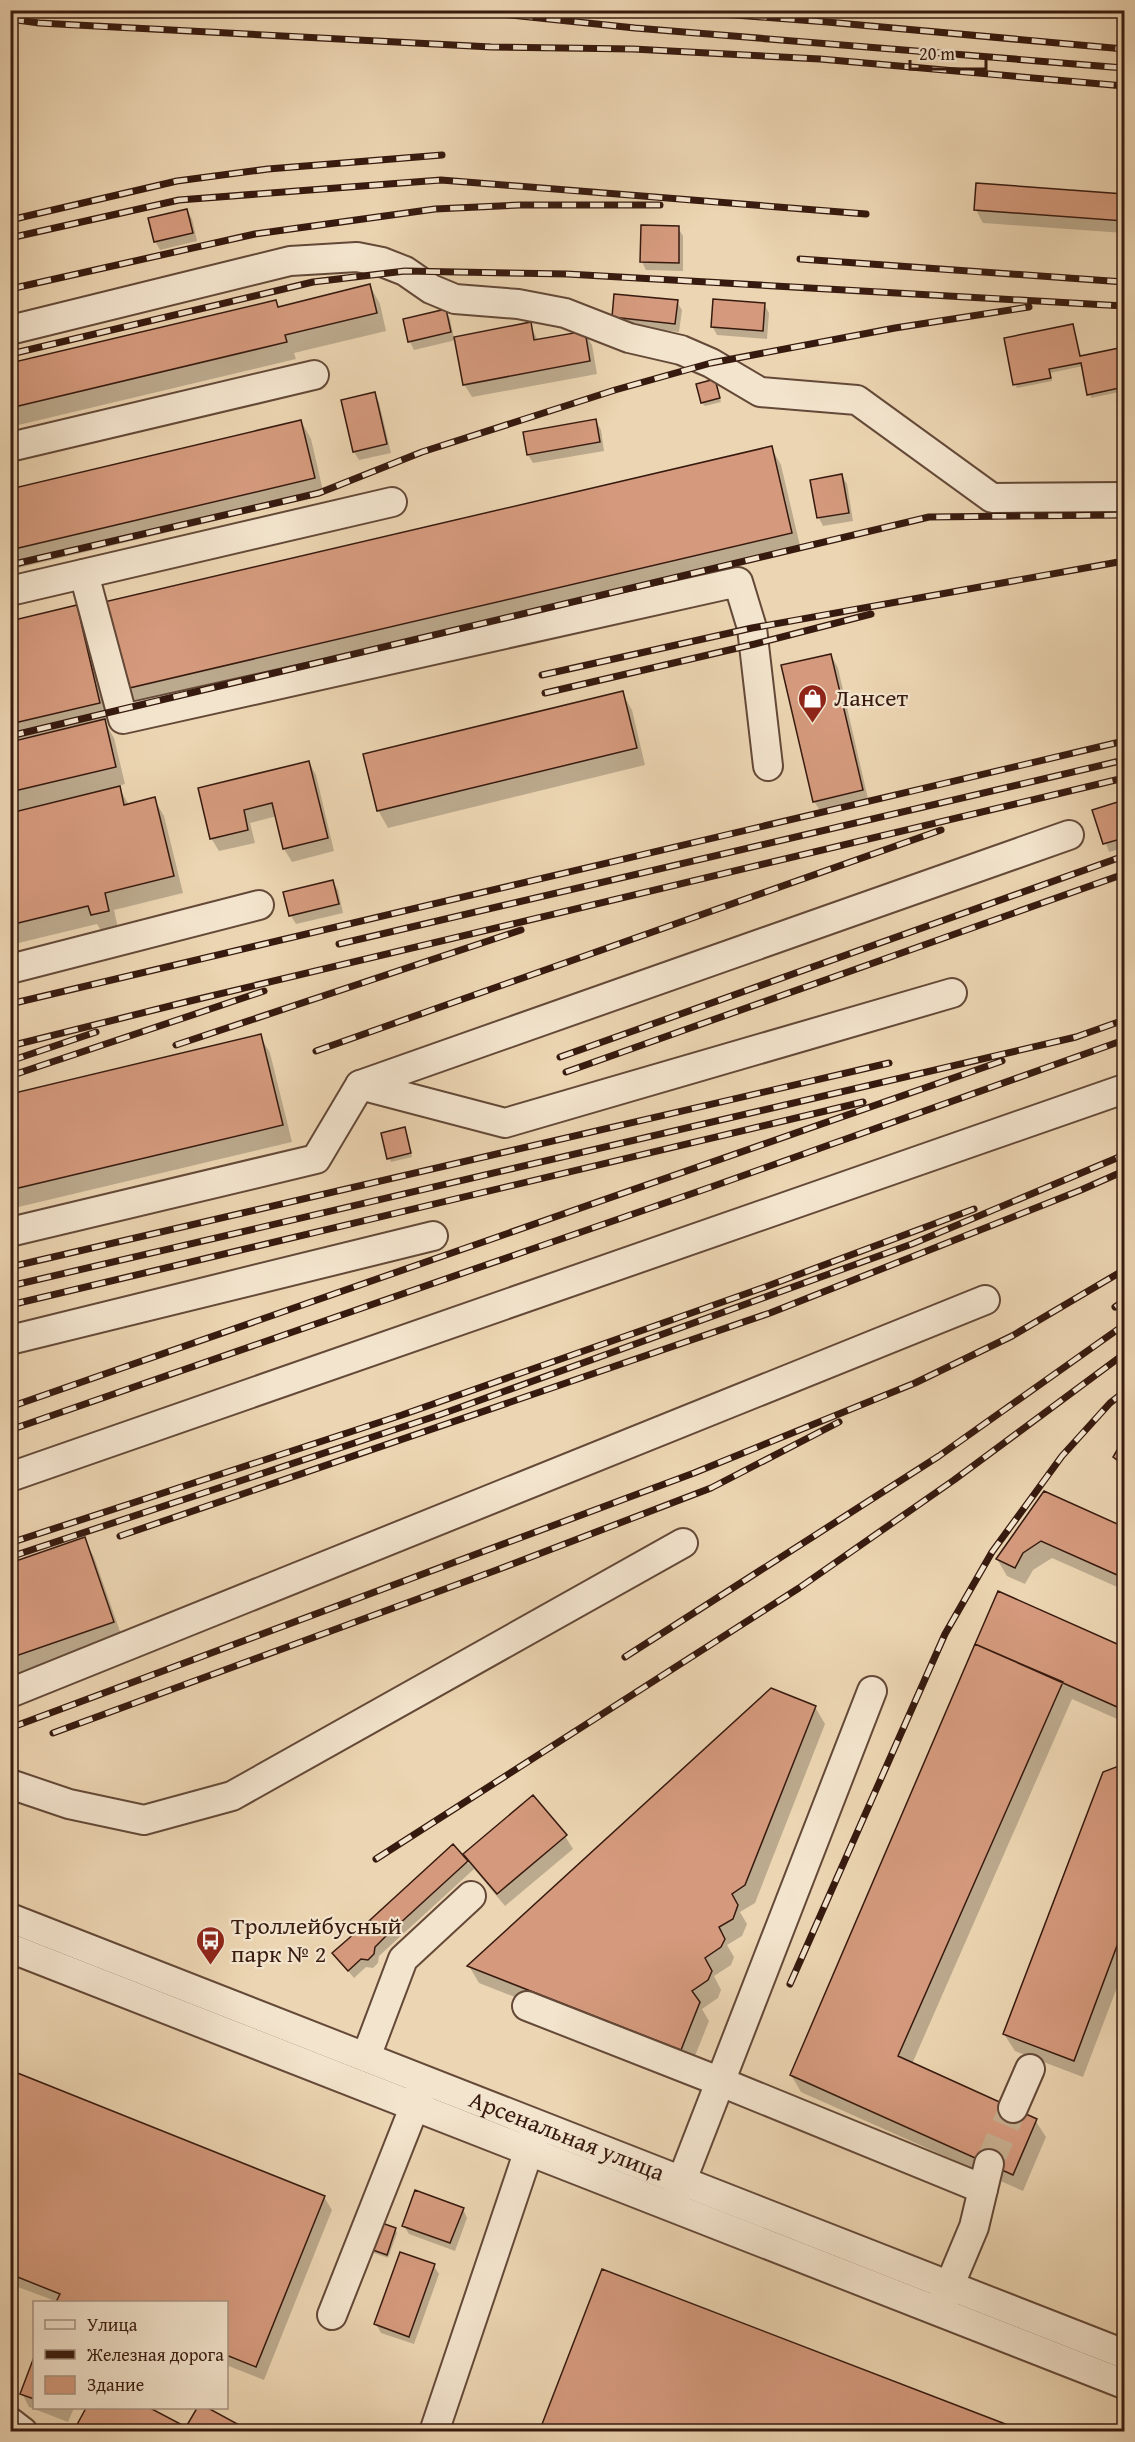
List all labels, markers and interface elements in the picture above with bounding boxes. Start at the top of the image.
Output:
scale bar [910,33,986,71]
text: 20 m [919,40,955,67]
place label: Лансет [834,680,908,715]
shop icon: Лансет [797,682,829,724]
place label: Троллейбусный парк № 2 [231,1908,402,1971]
bus stop icon: Троллейбусный парк № 2 [194,1924,226,1966]
street label: Арсенальная улица [464,2081,670,2190]
legend [33,2301,228,2409]
text: Улица [87,2311,138,2338]
text: Железная дорога [86,2341,224,2368]
text: Здание [87,2371,144,2398]

